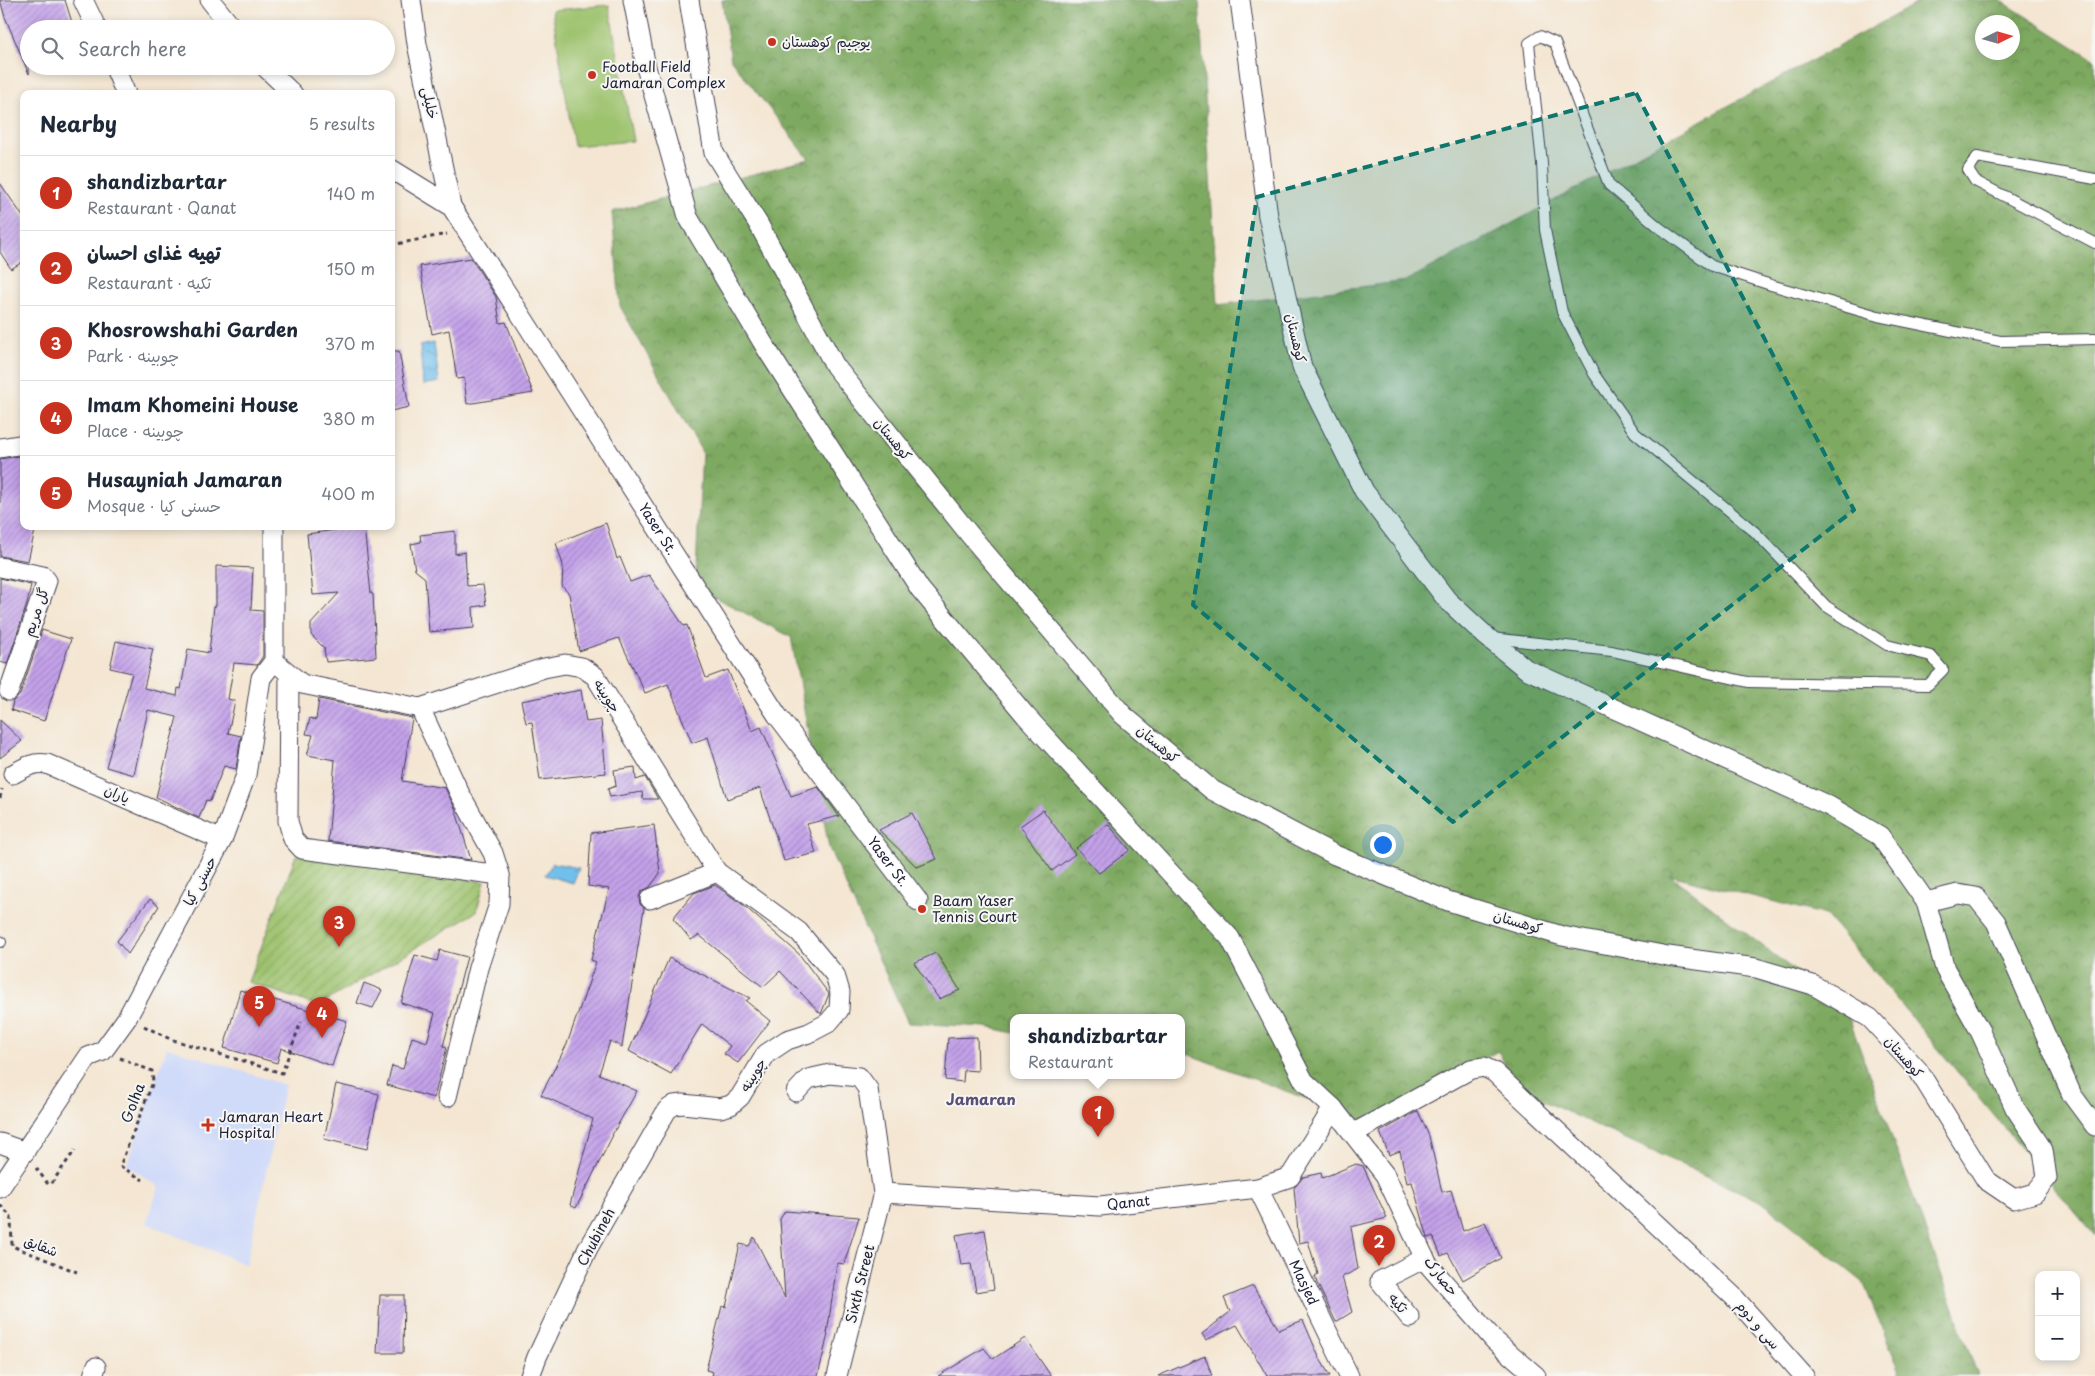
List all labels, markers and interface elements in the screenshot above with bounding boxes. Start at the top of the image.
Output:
north arrow [1975,15,2020,60]
search box [20,20,395,75]
place label: یوجیم کوهستان [782,31,871,53]
icon: search [38,34,66,62]
text: Search here [78,34,187,62]
marker: یوجیم کوهستان [766,36,778,48]
place label: Football Field Jamaran Complex [602,56,725,93]
marker: Football Field Jamaran Complex [586,69,598,81]
street label: خلیلی [417,85,444,121]
text: Nearby [40,107,117,139]
text: 5 results [308,111,375,135]
text: shandizbartar [87,167,227,195]
text: 1 [52,181,60,205]
text: 140 m [327,181,375,205]
text: Restaurant · Qanat [87,195,236,219]
text: تهیه غذای احسان [87,238,221,266]
text: 2 [50,256,62,280]
text: 150 m [327,256,375,280]
text: Restaurant · تکیه [87,270,211,294]
street label: کوهستان [1281,311,1312,365]
text: Khosrowshahi Garden [87,315,298,343]
text: 3 [51,331,61,355]
text: 370 m [325,331,375,355]
text: Park · چوبینه [87,343,179,367]
text: Imam Khomeini House [87,390,298,418]
text: 4 [51,406,61,430]
text: 380 m [323,406,375,430]
street label: کوهستان [869,413,917,465]
text: Place · چوبینه [87,418,184,442]
text: Husayniah Jamaran [87,465,282,493]
text: 5 [51,481,61,505]
text: 400 m [322,481,375,505]
text: Mosque · حسنی کیا [87,493,221,517]
street label: Yaser St. [634,499,683,559]
street label: گل مریم [17,585,55,639]
street label: چوبینه [589,675,626,717]
street label: کوهستان [1132,719,1184,768]
street label: یاران [101,779,133,808]
street label: Yaser St. [863,832,914,891]
your location [1370,832,1396,858]
street label: حسنی کیا [178,852,221,909]
place label: Baam Yaser Tennis Court [932,890,1017,927]
marker: Baam Yaser Tennis Court [916,903,928,915]
street label: کوهستان [1491,904,1545,939]
pin: 3 [323,906,355,947]
pin: 5 [243,986,275,1027]
pin: 4 [306,997,338,1038]
popup [1010,1014,1185,1079]
text: shandizbartar [1028,1021,1167,1049]
street label: کوهستان [1880,1031,1929,1082]
text: Restaurant [1028,1049,1113,1073]
street label: چوبینه [734,1054,771,1096]
street label: Golha [115,1080,150,1126]
district label: Jamaran [946,1087,1016,1110]
pin: 1 [1082,1096,1114,1137]
place label: Jamaran Heart Hospital [219,1106,324,1143]
marker: Jamaran Heart Hospital [201,1118,215,1132]
street label: Qanat [1106,1189,1151,1215]
street label: Chubineh [571,1204,620,1270]
pin: 2 [1363,1225,1395,1266]
street label: شقایق [21,1230,61,1262]
street label: Sixth Street [840,1242,879,1325]
street label: حصارک [1419,1252,1463,1300]
street label: Masjed [1284,1256,1324,1308]
map controls [2035,1271,2080,1361]
button: + [2035,1271,2080,1316]
street label: تکیه [1384,1288,1414,1318]
street label: سی و دوم [1730,1296,1786,1354]
button: − [2035,1316,2080,1361]

